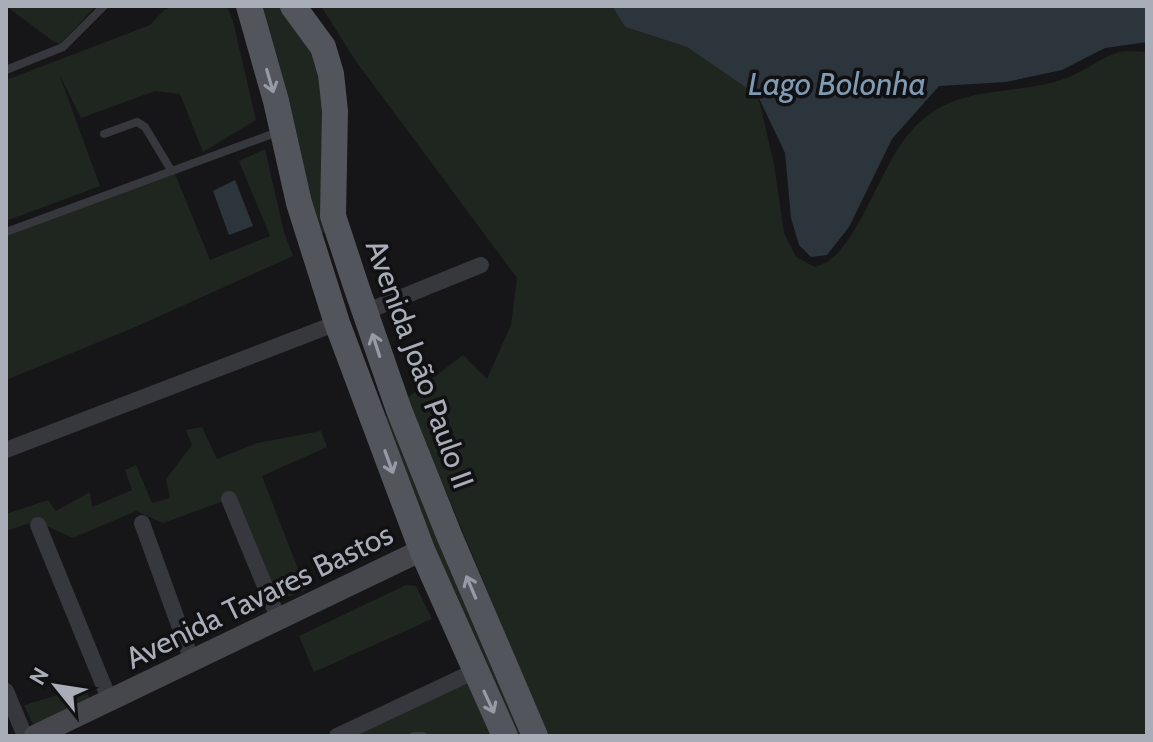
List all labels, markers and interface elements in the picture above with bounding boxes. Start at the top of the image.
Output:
water label: Lago Bolonha [748,64,926,103]
one-way arrow [263,68,278,94]
street label: Avenida João Paulo II [358,235,482,493]
one-way arrow [368,333,383,359]
one-way arrow [383,449,397,474]
street label: Avenida Tavares Bastos [119,515,399,677]
one-way arrow [463,575,478,600]
north arrow [16,646,96,726]
text: N [24,663,55,690]
one-way arrow [482,690,497,714]

